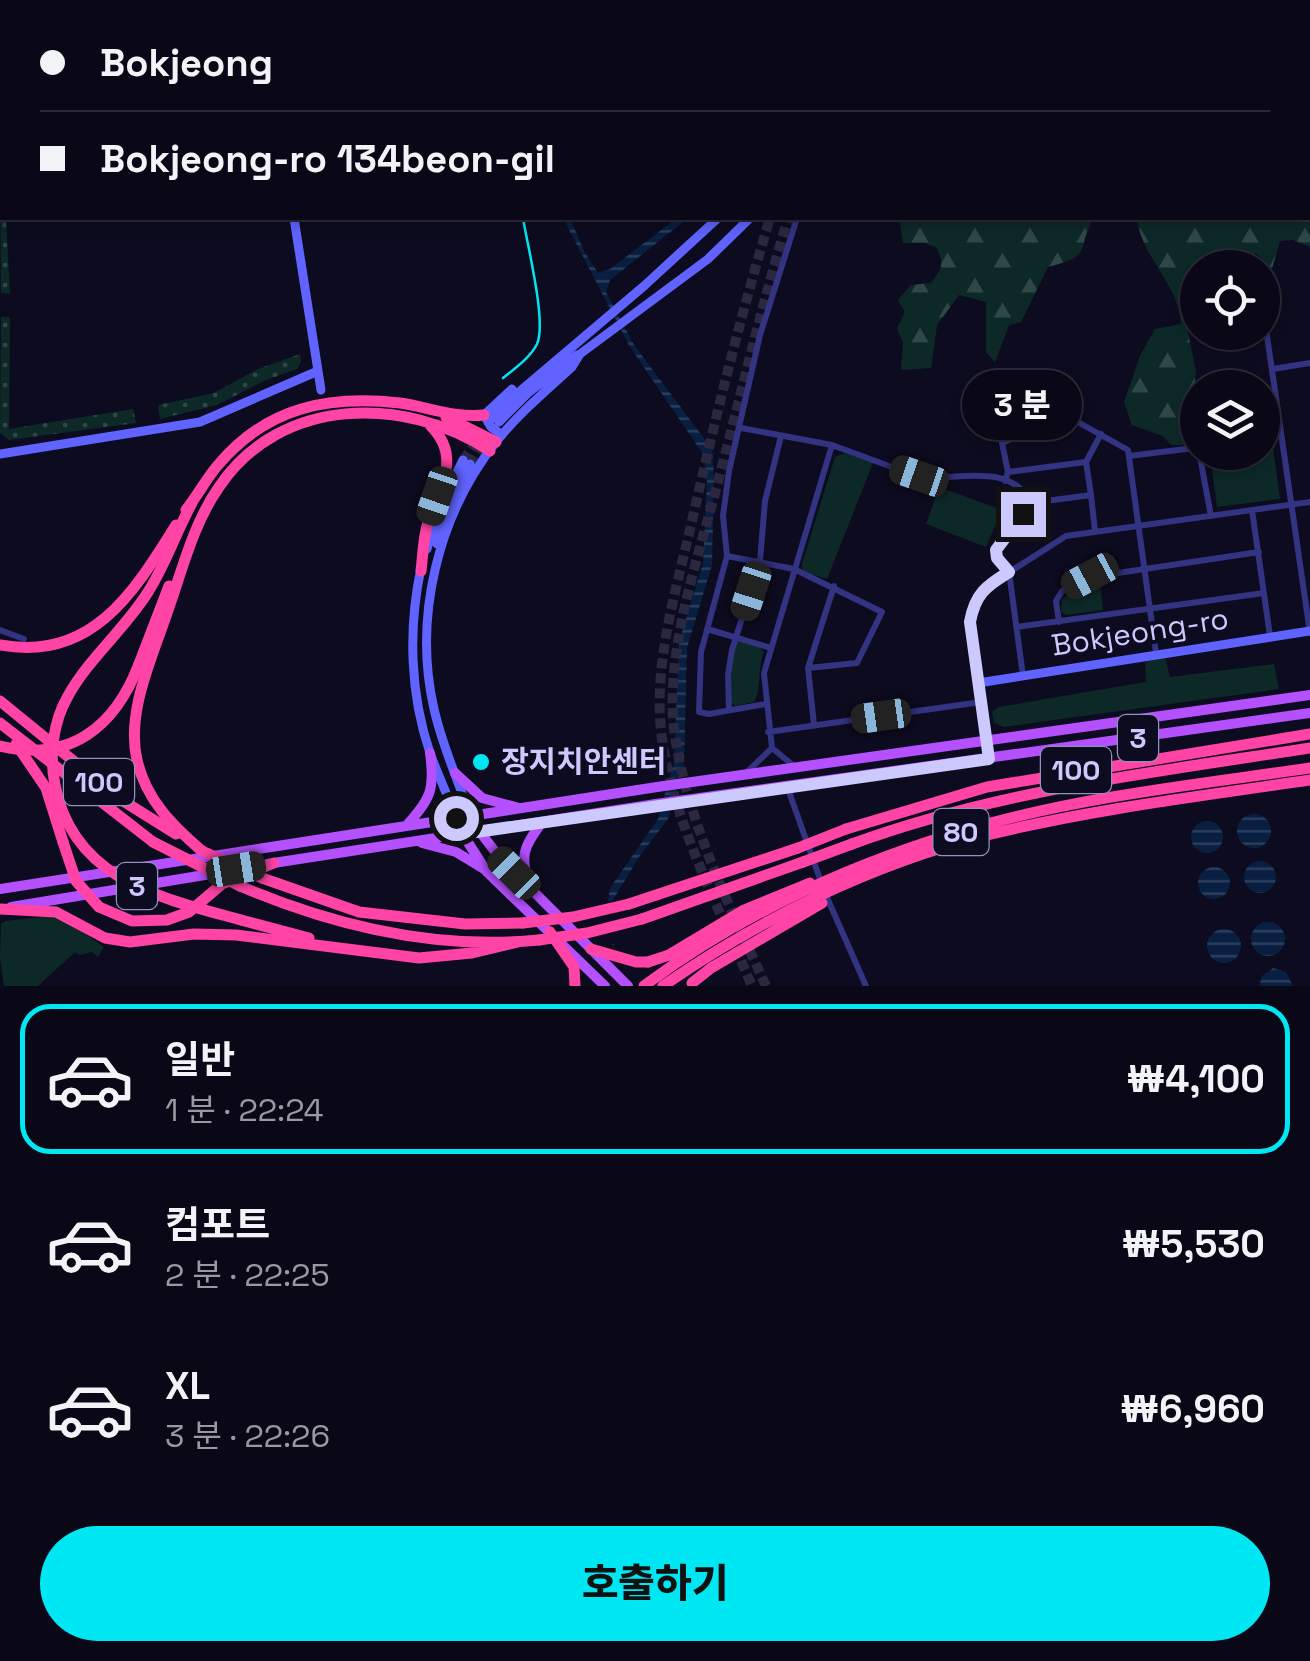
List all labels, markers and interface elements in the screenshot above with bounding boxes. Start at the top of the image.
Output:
text: Bokjeong [100,39,273,87]
text: Bokjeong-ro 134beon-gil [100,135,555,183]
map controls [1180,250,1280,470]
button: locate [1180,250,1280,350]
callout: 3 분 [963,369,1083,439]
button: layers [1180,370,1280,470]
text: 3 분 [993,385,1051,425]
car [886,452,952,500]
car [413,463,461,529]
route end [1001,492,1046,537]
car [1056,549,1124,603]
car [727,558,775,624]
street label: Bokjeong-ro [1049,598,1231,665]
car [849,697,913,735]
road number: 3 [1118,715,1158,761]
place label: 장지치안센터 [501,742,667,781]
road number: 100 [1041,747,1111,793]
marker: 장지치안센터 [470,751,492,773]
road number: 100 [64,759,134,805]
route start [434,796,479,841]
road number: 80 [934,809,988,855]
car [482,841,546,905]
car [204,849,268,889]
road number: 3 [117,863,157,909]
icon: car [45,1034,135,1124]
text: 일반 [165,1036,235,1084]
text: ₩4,100 [1126,1055,1265,1103]
text: 1 분 · 22:24 [165,1090,324,1130]
icon: car [45,1199,135,1289]
text: 컴포트 [165,1201,270,1249]
text: ₩5,530 [1122,1220,1265,1268]
text: 2 분 · 22:25 [165,1255,330,1295]
text: XL [165,1362,210,1410]
icon: car [45,1364,135,1454]
text: ₩6,960 [1120,1385,1265,1433]
text: 3 분 · 22:26 [165,1416,330,1456]
button: 호출하기 [40,1526,1270,1641]

